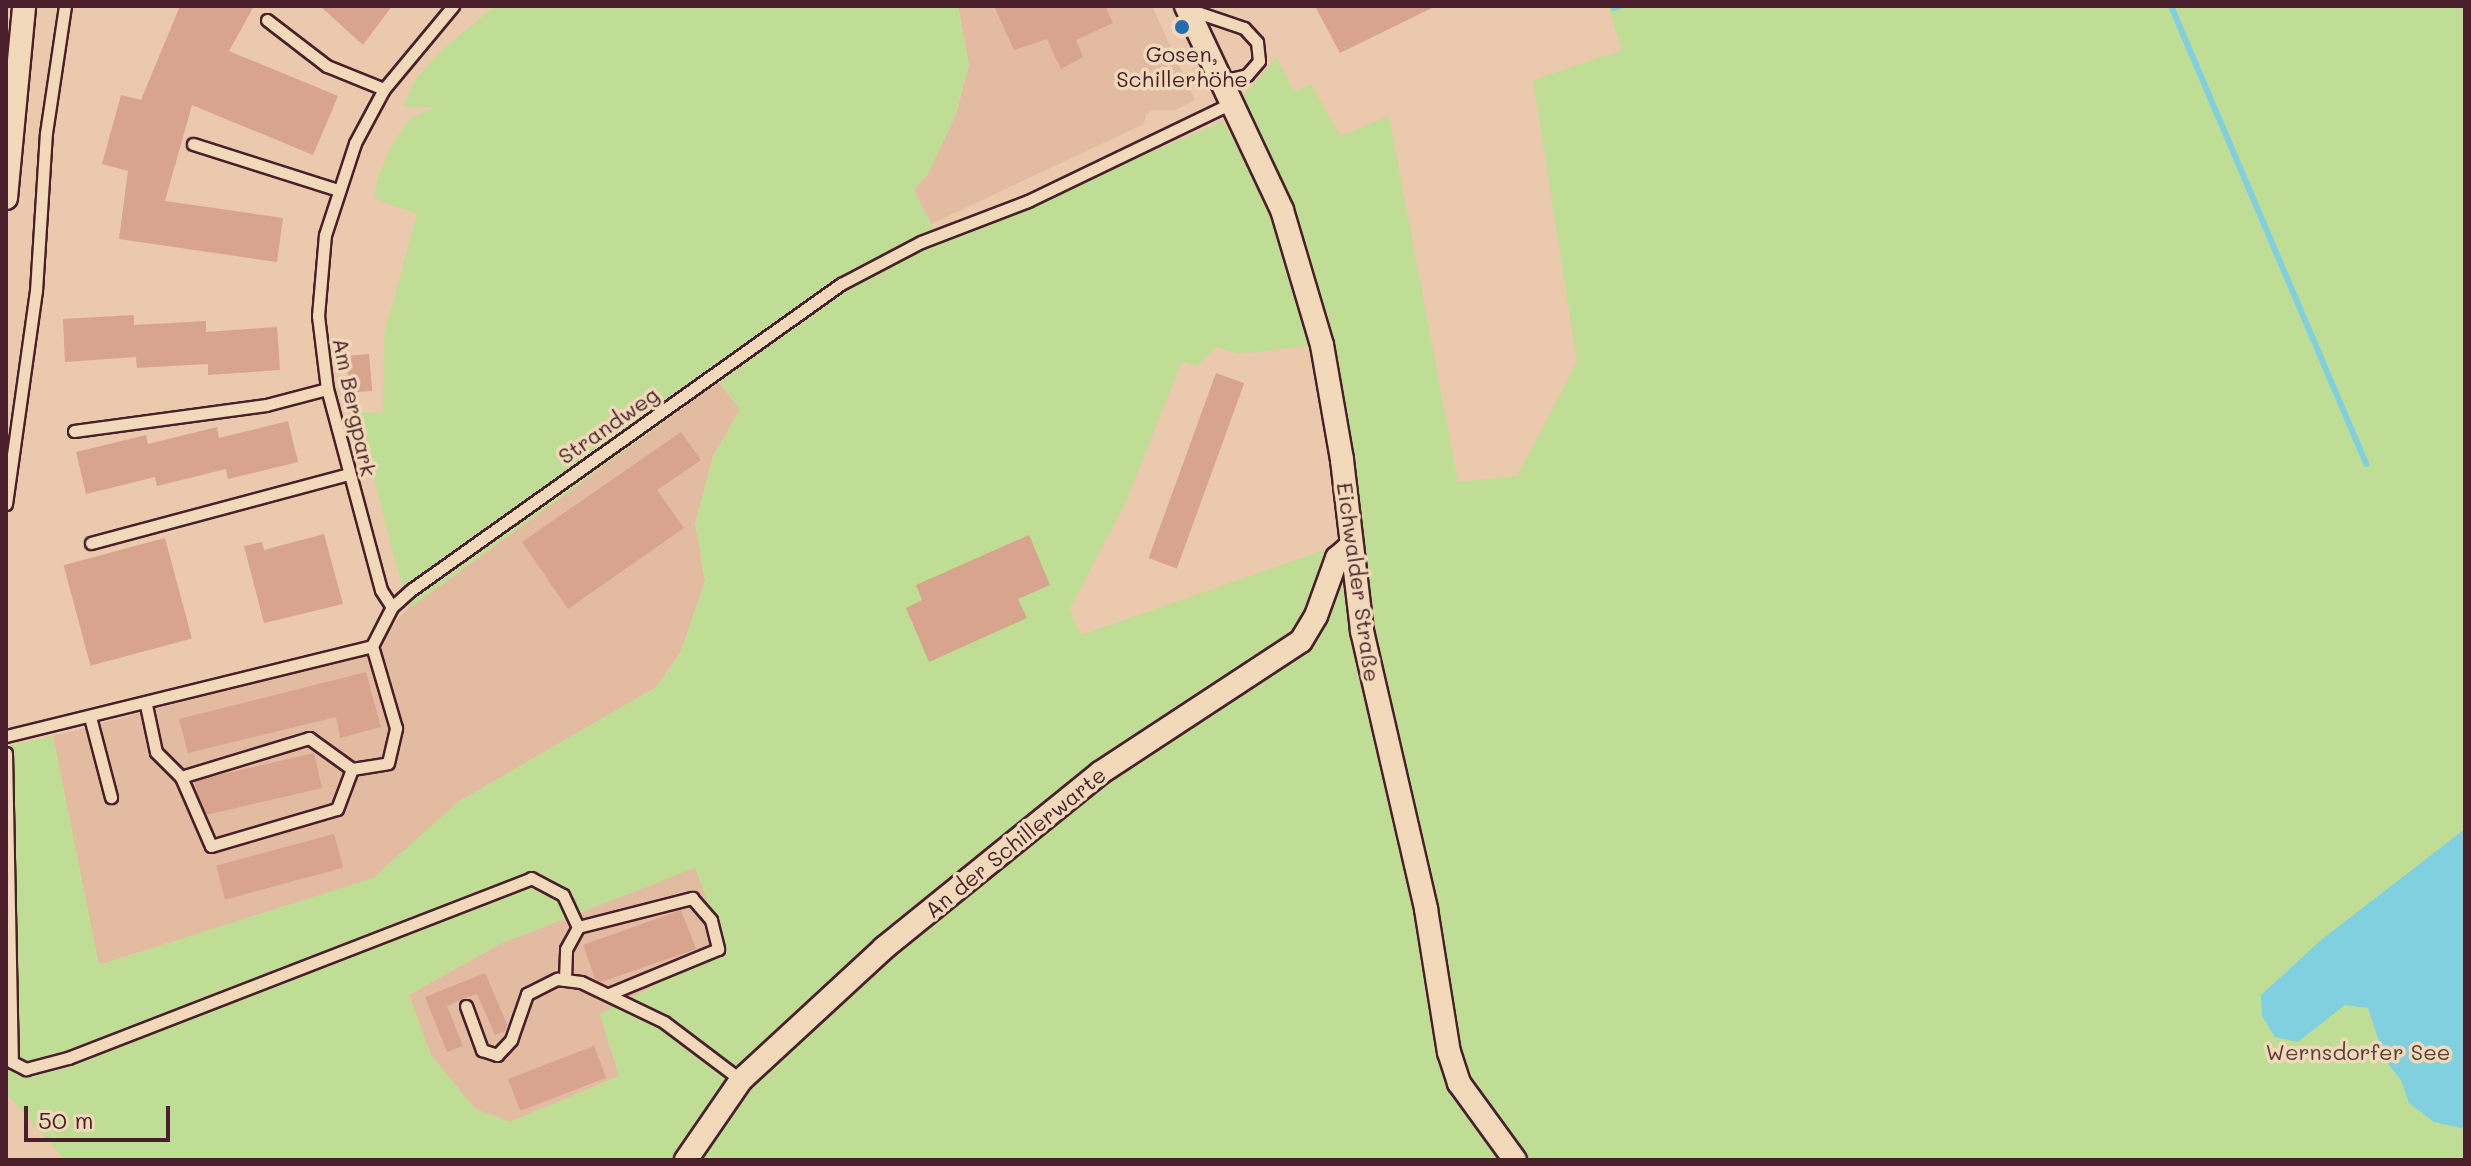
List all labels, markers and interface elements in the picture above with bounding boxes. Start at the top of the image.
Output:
marker: Gosen, Schillerhöhe [1173,18,1191,36]
place label: Gosen, Schillerhöhe [1116,40,1248,92]
street label: Am Bergpark [327,335,383,479]
street label: Strandweg [553,381,663,469]
street label: Eichwalder Straße [1332,481,1386,683]
street label: An der Schillerwarte [919,761,1111,923]
park label: Wernsdorfer See [2266,1039,2450,1065]
scale bar [28,1090,174,1140]
text: 50 m [38,1104,94,1135]

